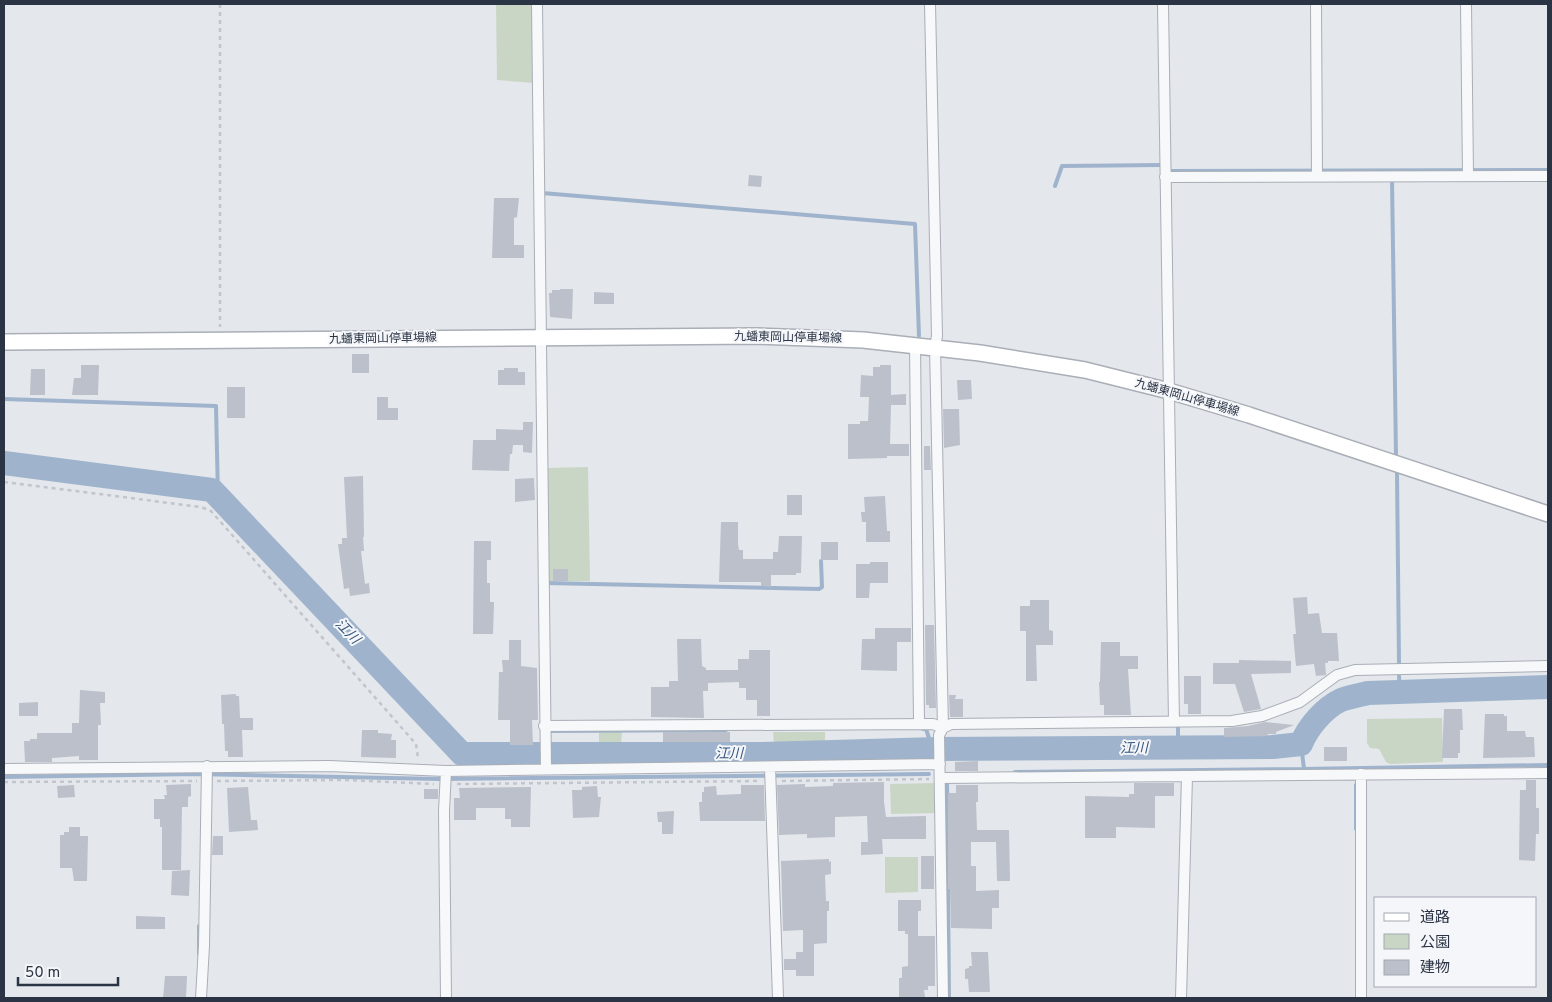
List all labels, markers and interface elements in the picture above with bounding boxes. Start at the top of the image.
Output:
street label: 九蟠東岡山停車場線 [734,329,842,347]
street label: 九蟠東岡山停車場線 [329,330,437,348]
street label: 九蟠東岡山停車場線 [1133,375,1241,421]
water label: 江川 [331,616,364,649]
water label: 江川 [1120,740,1150,758]
water label: 江川 [715,746,745,763]
legend [1374,897,1537,987]
text: 道路 [1420,909,1450,928]
text: 公園 [1420,934,1450,953]
scale bar [18,954,118,986]
text: 建物 [1420,959,1450,978]
text: 50 m [25,964,60,983]

